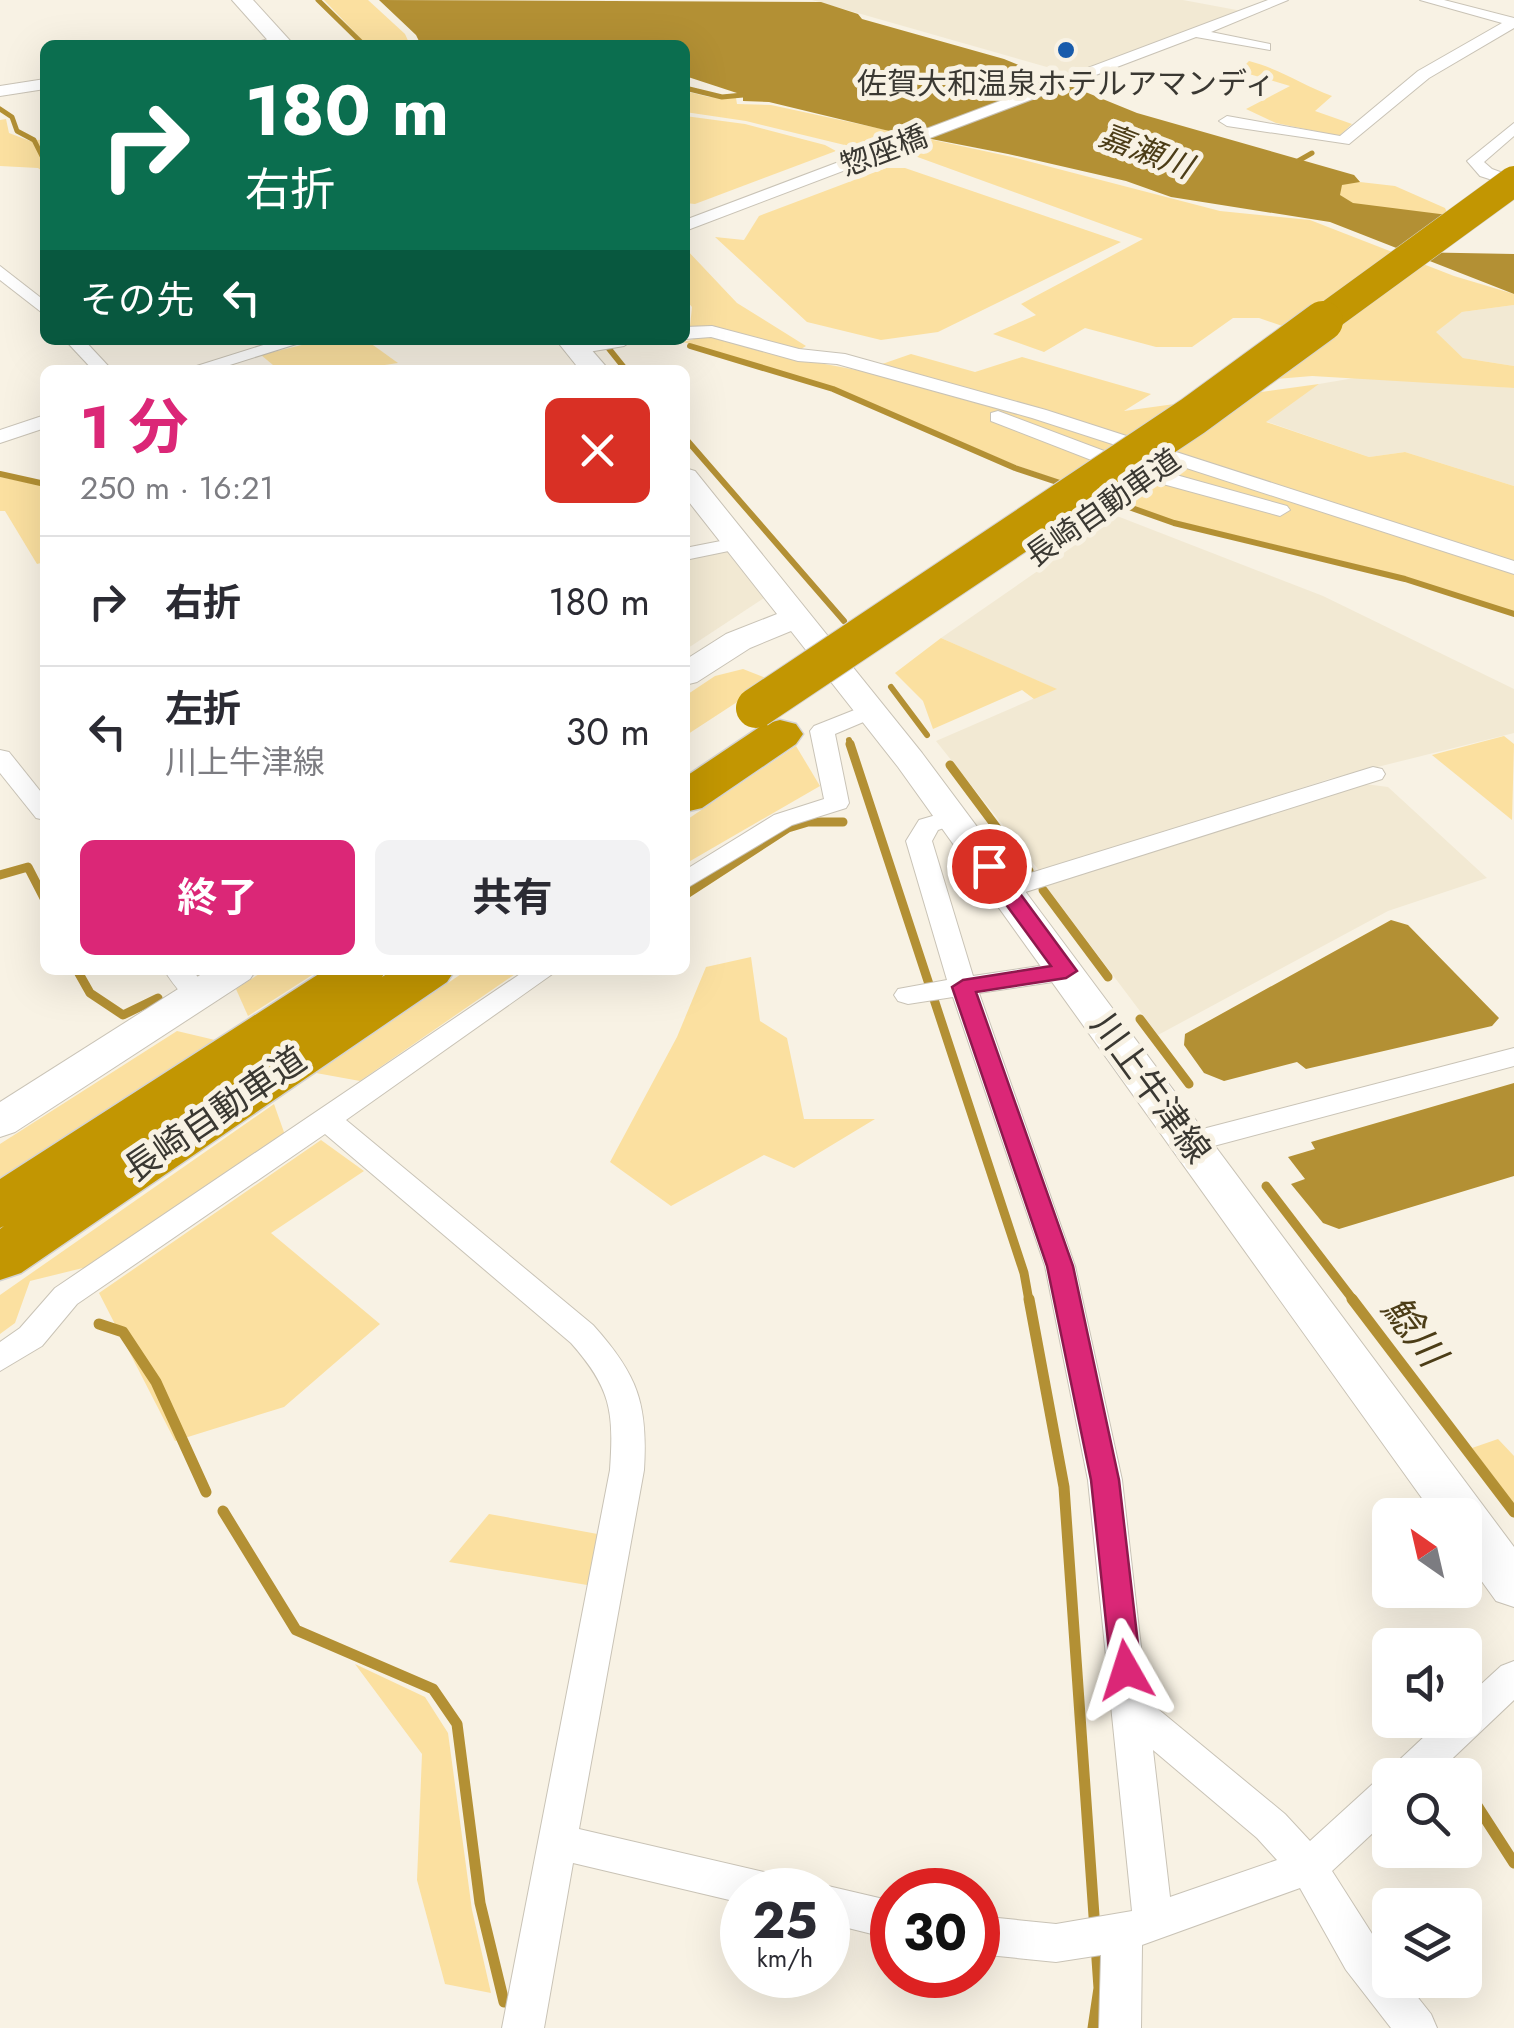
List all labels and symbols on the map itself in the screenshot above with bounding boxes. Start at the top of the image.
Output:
marker: 佐賀大和温泉ホテルアマンディ [1055,39,1077,61]
place label: 佐賀大和温泉ホテルアマンディ [857,62,1275,105]
water label: 嘉瀬川 [1093,112,1202,191]
street label: 惣座橋 [834,114,934,187]
street label: 長崎自動車道 [1017,438,1189,577]
pin [947,824,1032,909]
street label: 川上牛津線 [1079,1003,1223,1173]
street label: 長崎自動車道 [114,1035,316,1193]
water label: 鯰川 [1370,1284,1462,1381]
north arrow [1372,1498,1482,1608]
position arrow [1074,1618,1178,1722]
speed limit sign: 30 [870,1868,1000,1998]

